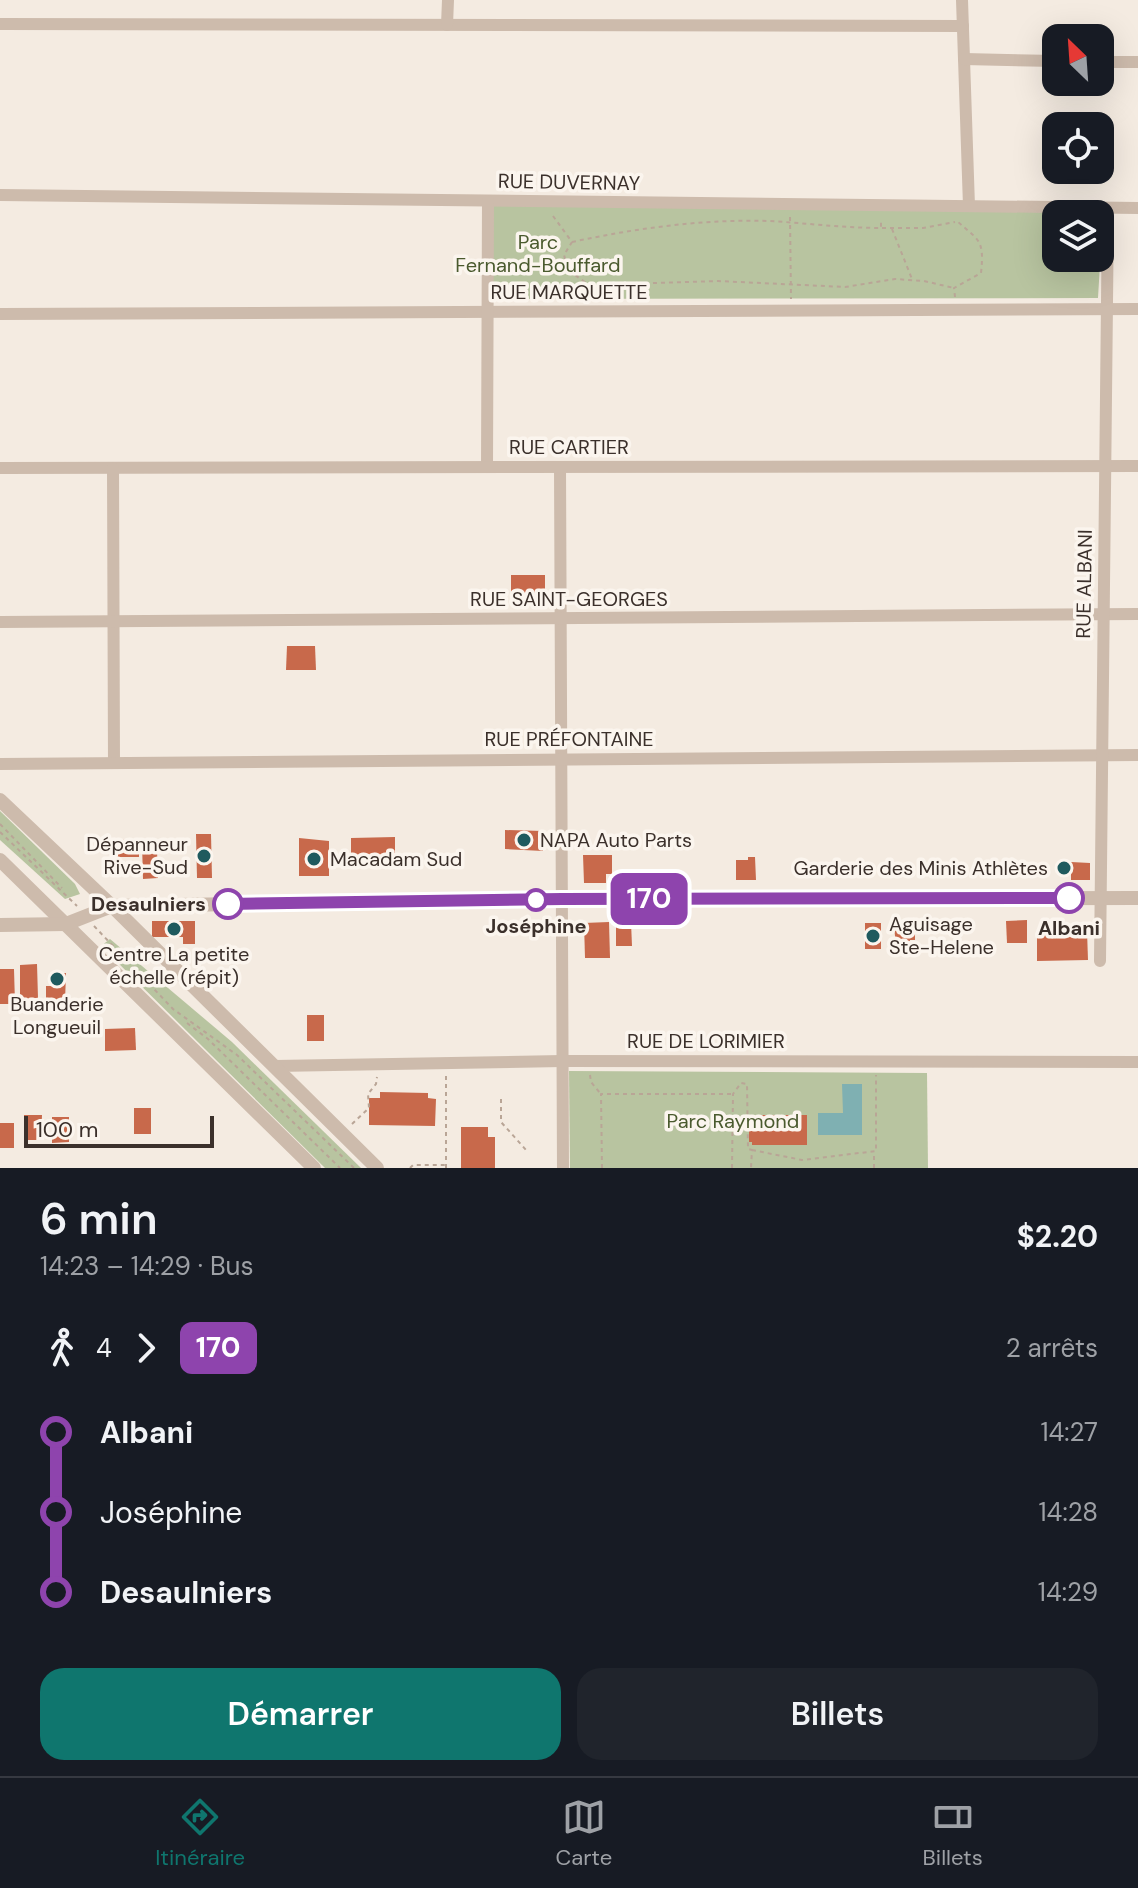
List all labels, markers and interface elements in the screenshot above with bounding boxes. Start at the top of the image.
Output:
north arrow [1042,24,1114,96]
map controls [1042,24,1114,272]
button: locate [1042,112,1114,184]
street label: RUE DUVERNAY [498,168,641,196]
button: layers [1042,200,1114,272]
park label: Parc Fernand-Bouffard [455,229,621,278]
street label: RUE MARQUETTE [490,279,648,305]
street label: RUE CARTIER [509,434,629,460]
street label: RUE ALBANI [1070,529,1098,639]
street label: RUE SAINT-GEORGES [470,586,668,612]
street label: RUE PRÉFONTAINE [484,726,654,752]
place label: NAPA Auto Parts [540,827,692,853]
place label: Dépanneur Rive-Sud [86,831,188,880]
marker: NAPA Auto Parts [515,831,533,849]
place label: Macadam Sud [330,846,462,872]
marker: Dépanneur Rive-Sud [195,847,213,865]
marker: Macadam Sud [305,850,323,868]
place label: Garderie des Minis Athlètes [793,855,1048,881]
marker: Garderie des Minis Athlètes [1055,859,1073,877]
line badge: 170 [603,873,695,925]
text: 170 [627,880,671,917]
marker: Albani [1054,883,1084,913]
marker: Desaulniers [213,889,243,919]
marker: Joséphine [525,889,547,911]
place label: Desaulniers [91,891,206,917]
place label: Aguisage Ste-Helene [889,911,994,960]
place label: Joséphine [485,913,587,939]
place label: Albani [1038,915,1100,941]
marker: Centre La petite échelle (répit) [165,920,183,938]
marker: Aguisage Ste-Helene [864,927,882,945]
place label: Centre La petite échelle (répit) [99,941,249,990]
marker: Buanderie Longueuil [48,970,66,988]
place label: Buanderie Longueuil [10,991,104,1040]
street label: RUE DE LORIMIER [627,1028,785,1054]
park label: Parc Raymond [667,1108,799,1134]
scale bar [24,1112,214,1148]
text: 100 m [36,1115,98,1144]
text: 6 min [40,1190,158,1248]
text: $2.20 [1017,1217,1098,1256]
text: 14:23 – 14:29 · Bus [40,1249,254,1283]
icon: walk [40,1326,84,1370]
icon: forward [124,1326,168,1370]
text: 170 [196,1329,241,1366]
text: 4 [96,1331,112,1365]
text: 2 arrêts [1006,1331,1098,1365]
text: Albani [100,1413,193,1452]
text: 14:27 [1040,1415,1098,1449]
text: Joséphine [100,1493,242,1532]
text: 14:28 [1039,1495,1098,1529]
text: Desaulniers [100,1573,272,1612]
text: 14:29 [1038,1575,1098,1609]
button: Démarrer [40,1668,561,1760]
button: Billets [577,1668,1098,1760]
tab: Itinéraire [155,1795,245,1872]
tab: Carte [555,1795,612,1872]
tab: Billets [923,1795,983,1872]

